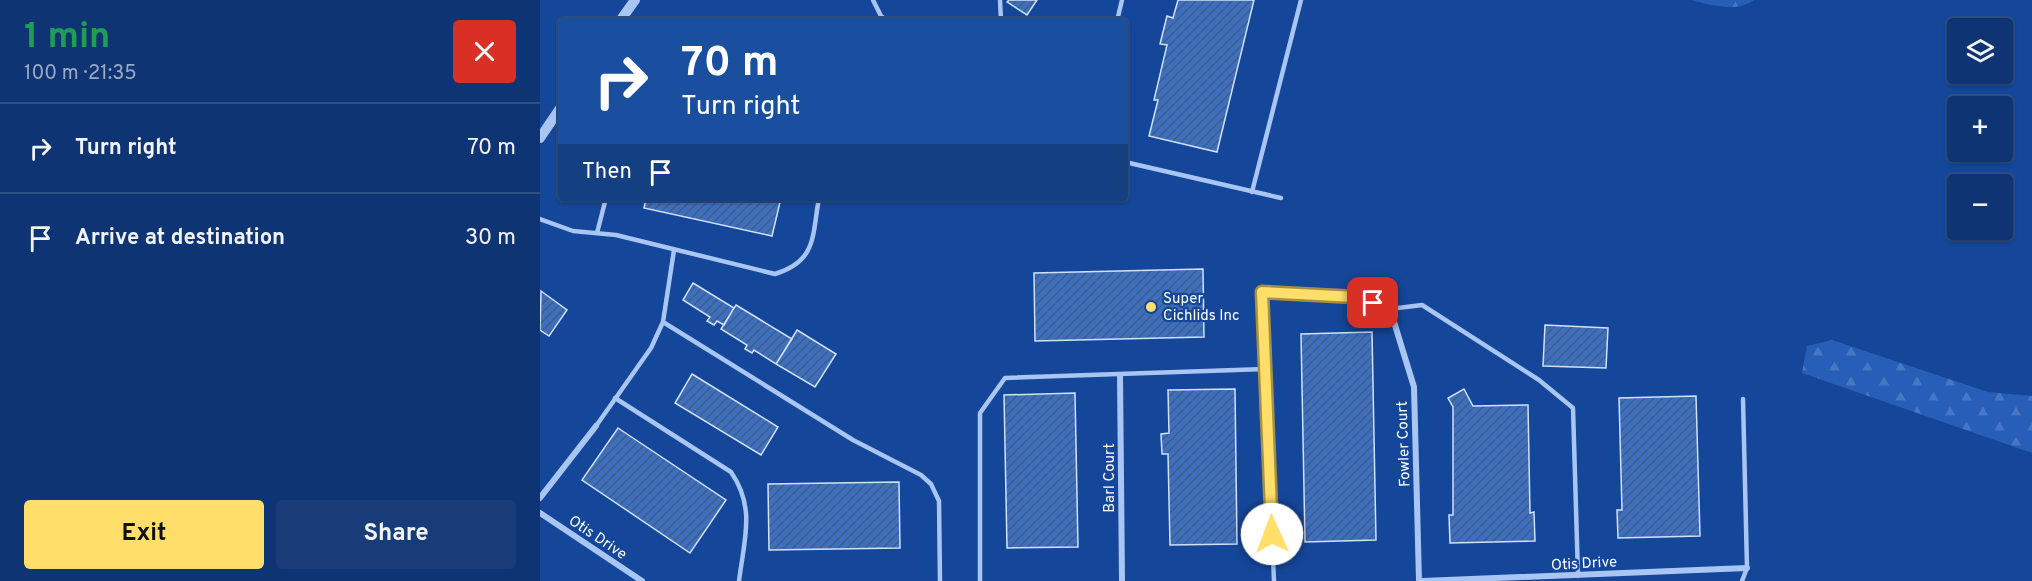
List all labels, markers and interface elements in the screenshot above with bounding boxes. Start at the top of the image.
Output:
text: 1 min [24,15,110,61]
map controls [1947,18,2013,240]
button: layers [1947,18,2013,84]
button: close [453,20,516,83]
text: 70 m [681,38,779,91]
icon: right [582,42,660,120]
text: 100 m · 21:35 [24,61,137,87]
text: Turn right [681,90,800,124]
button: + [1947,96,2013,162]
icon: right [24,132,57,165]
text: Turn right [75,135,177,162]
text: 70 m [467,135,516,162]
icon: arrive [644,156,677,189]
text: Then [582,159,632,186]
button: − [1947,174,2013,240]
icon: arrive [24,222,57,255]
text: Arrive at destination [75,225,285,252]
text: 30 m [465,225,516,252]
pin [1347,277,1398,328]
icon: arrive [1356,286,1389,319]
place label: Super Cichlids Inc [1163,290,1240,326]
marker: Super Cichlids Inc [1144,300,1158,314]
street label: Fowler Court [1394,401,1415,487]
street label: Barl Court [1101,443,1120,513]
button: Exit [24,500,264,569]
button: Share [276,500,516,569]
position arrow [1240,502,1304,566]
street label: Otis Drive [564,512,630,565]
street label: Otis Drive [1551,553,1618,576]

